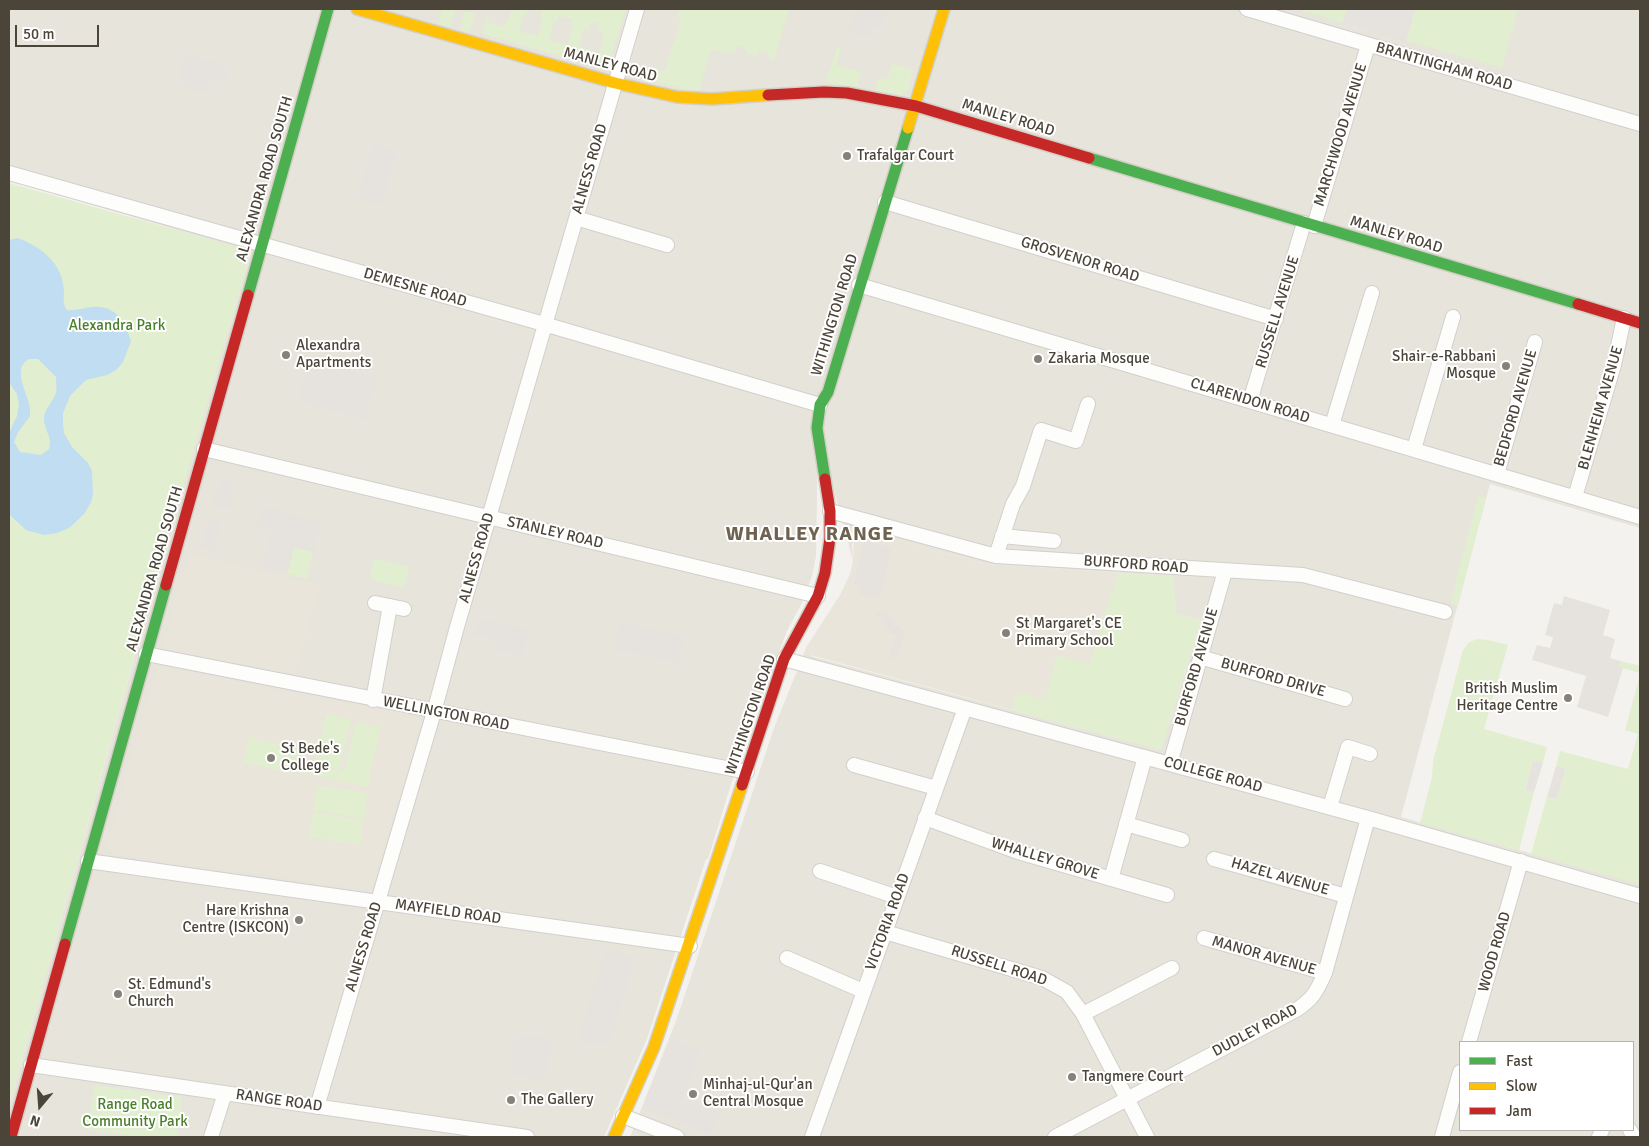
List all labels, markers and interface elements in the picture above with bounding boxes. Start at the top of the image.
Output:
scale bar [18,15,101,47]
text: 50 m [23,25,54,43]
street label: BRANTINGHAM ROAD [1374,39,1514,95]
street label: MANLEY ROAD [561,44,659,86]
street label: MARCHWOOD AVENUE [1311,61,1371,209]
street label: ALEXANDRA ROAD SOUTH [233,94,297,264]
street label: MANLEY ROAD [960,95,1056,141]
street label: ALNESS ROAD [569,122,611,216]
place label: Trafalgar Court [857,147,954,165]
marker: Trafalgar Court [841,150,853,162]
street label: MANLEY ROAD [1348,212,1444,258]
street label: GROSVENOR ROAD [1019,233,1141,287]
street label: WITHINGTON ROAD [808,252,862,378]
street label: RUSSELL AVENUE [1252,253,1304,371]
street label: DEMESNE ROAD [361,265,469,311]
park label: Alexandra Park [69,317,165,335]
place label: Alexandra Apartments [296,337,371,372]
street label: BLENHEIM AVENUE [1575,344,1627,472]
street label: BEDFORD AVENUE [1491,347,1541,469]
place label: Shair-e-Rabbani Mosque [1392,348,1496,383]
marker: Alexandra Apartments [280,349,292,361]
place label: Zakaria Mosque [1048,350,1150,368]
marker: Zakaria Mosque [1032,353,1044,365]
marker: Shair-e-Rabbani Mosque [1500,360,1512,372]
street label: CLARENDON ROAD [1188,374,1312,428]
street label: ALEXANDRA ROAD SOUTH [123,484,187,654]
street label: ALNESS ROAD [456,511,498,605]
street label: STANLEY ROAD [505,513,605,553]
district label: WHALLEY RANGE [724,523,896,547]
street label: BURFORD ROAD [1083,552,1189,578]
street label: BURFORD AVENUE [1172,606,1222,728]
place label: St Margaret's CE Primary School [1016,615,1122,650]
marker: St Margaret's CE Primary School [1000,627,1012,639]
street label: WITHINGTON ROAD [722,652,780,778]
street label: BURFORD DRIVE [1219,654,1327,702]
place label: British Muslim Heritage Centre [1456,680,1558,715]
marker: British Muslim Heritage Centre [1562,692,1574,704]
street label: WELLINGTON ROAD [381,693,511,735]
place label: St Bede's College [281,740,340,775]
marker: St Bede's College [265,752,277,764]
street label: COLLEGE ROAD [1162,753,1264,797]
street label: WHALLEY GROVE [989,834,1101,884]
street label: HAZEL AVENUE [1229,854,1331,900]
street label: VICTORIA ROAD [862,871,914,973]
street label: MAYFIELD ROAD [394,896,502,928]
street label: ALNESS ROAD [342,900,386,994]
place label: Hare Krishna Centre (ISKCON) [183,902,289,937]
street label: WOOD ROAD [1475,910,1515,994]
marker: Hare Krishna Centre (ISKCON) [293,914,305,926]
street label: MANOR AVENUE [1210,932,1318,980]
street label: RUSSELL ROAD [949,942,1049,990]
place label: St. Edmund's Church [128,976,211,1011]
marker: St. Edmund's Church [112,988,124,1000]
street label: DUDLEY ROAD [1209,1001,1301,1061]
legend [1459,1041,1634,1131]
text: Fast [1506,1052,1533,1070]
place label: Tangmere Court [1082,1068,1184,1086]
marker: Tangmere Court [1066,1071,1078,1083]
place label: Minhaj-ul-Qur'an Central Mosque [703,1076,813,1111]
text: Slow [1506,1077,1537,1095]
north arrow [15,1081,65,1131]
street label: RANGE ROAD [235,1086,323,1116]
marker: Minhaj-ul-Qur'an Central Mosque [687,1088,699,1100]
place label: The Gallery [521,1091,594,1109]
marker: The Gallery [505,1094,517,1106]
park label: Range Road Community Park [82,1096,188,1131]
text: Jam [1506,1102,1532,1120]
text: N [28,1111,42,1130]

